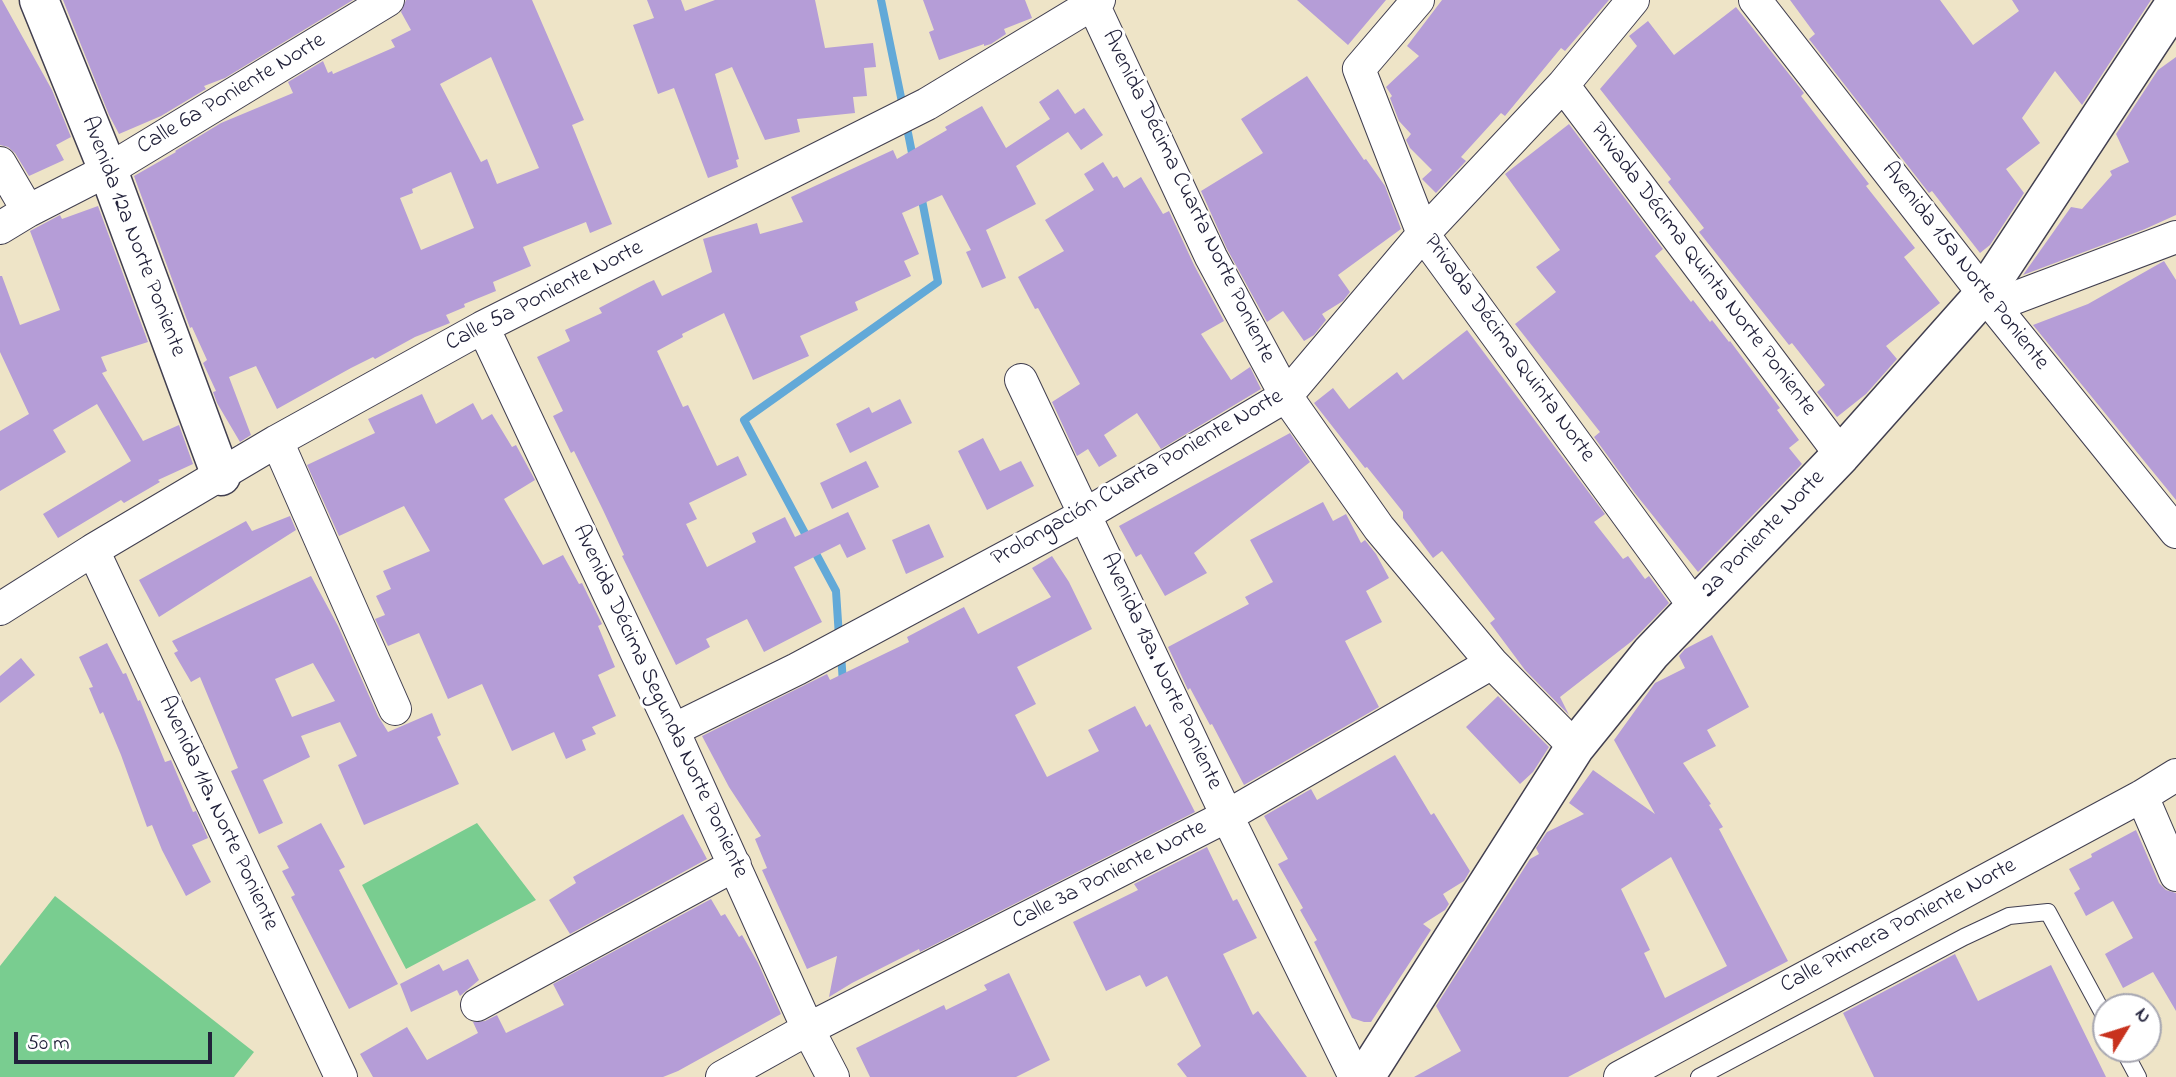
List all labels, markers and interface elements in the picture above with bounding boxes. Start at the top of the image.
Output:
street label: Avenida Décima Cuarta Norte Poniente [1094,26,1280,368]
street label: Calle 6a Poniente Norte [133,28,331,162]
street label: Avenida 12a Norte Poniente [73,113,191,361]
street label: Privada Décima Quinta Norte Poniente [1583,118,1821,422]
street label: Avenida 15a Norte Poniente [1874,157,2054,377]
street label: Privada Décima Quinta Norte [1416,230,1600,468]
street label: Calle 5a Poniente Norte [442,235,648,359]
street label: Prolongación Cuarta Poniente Norte [987,384,1289,574]
street label: 2a Poniente Norte [1696,465,1832,605]
street label: Avenida Décima Segunda Norte Poniente [565,521,753,883]
street label: Avenida 13a. Norte Poniente [1093,549,1227,795]
street label: Avenida 11a. Norte Poniente [150,692,284,936]
street label: Calle 3a Poniente Norte [1008,815,1212,937]
street label: Calle Primera Poniente Norte [1776,853,2022,1001]
north arrow [2092,993,2162,1063]
text: N [2128,1003,2157,1029]
scale bar [18,1018,215,1062]
text: 50 m [27,1029,70,1059]

